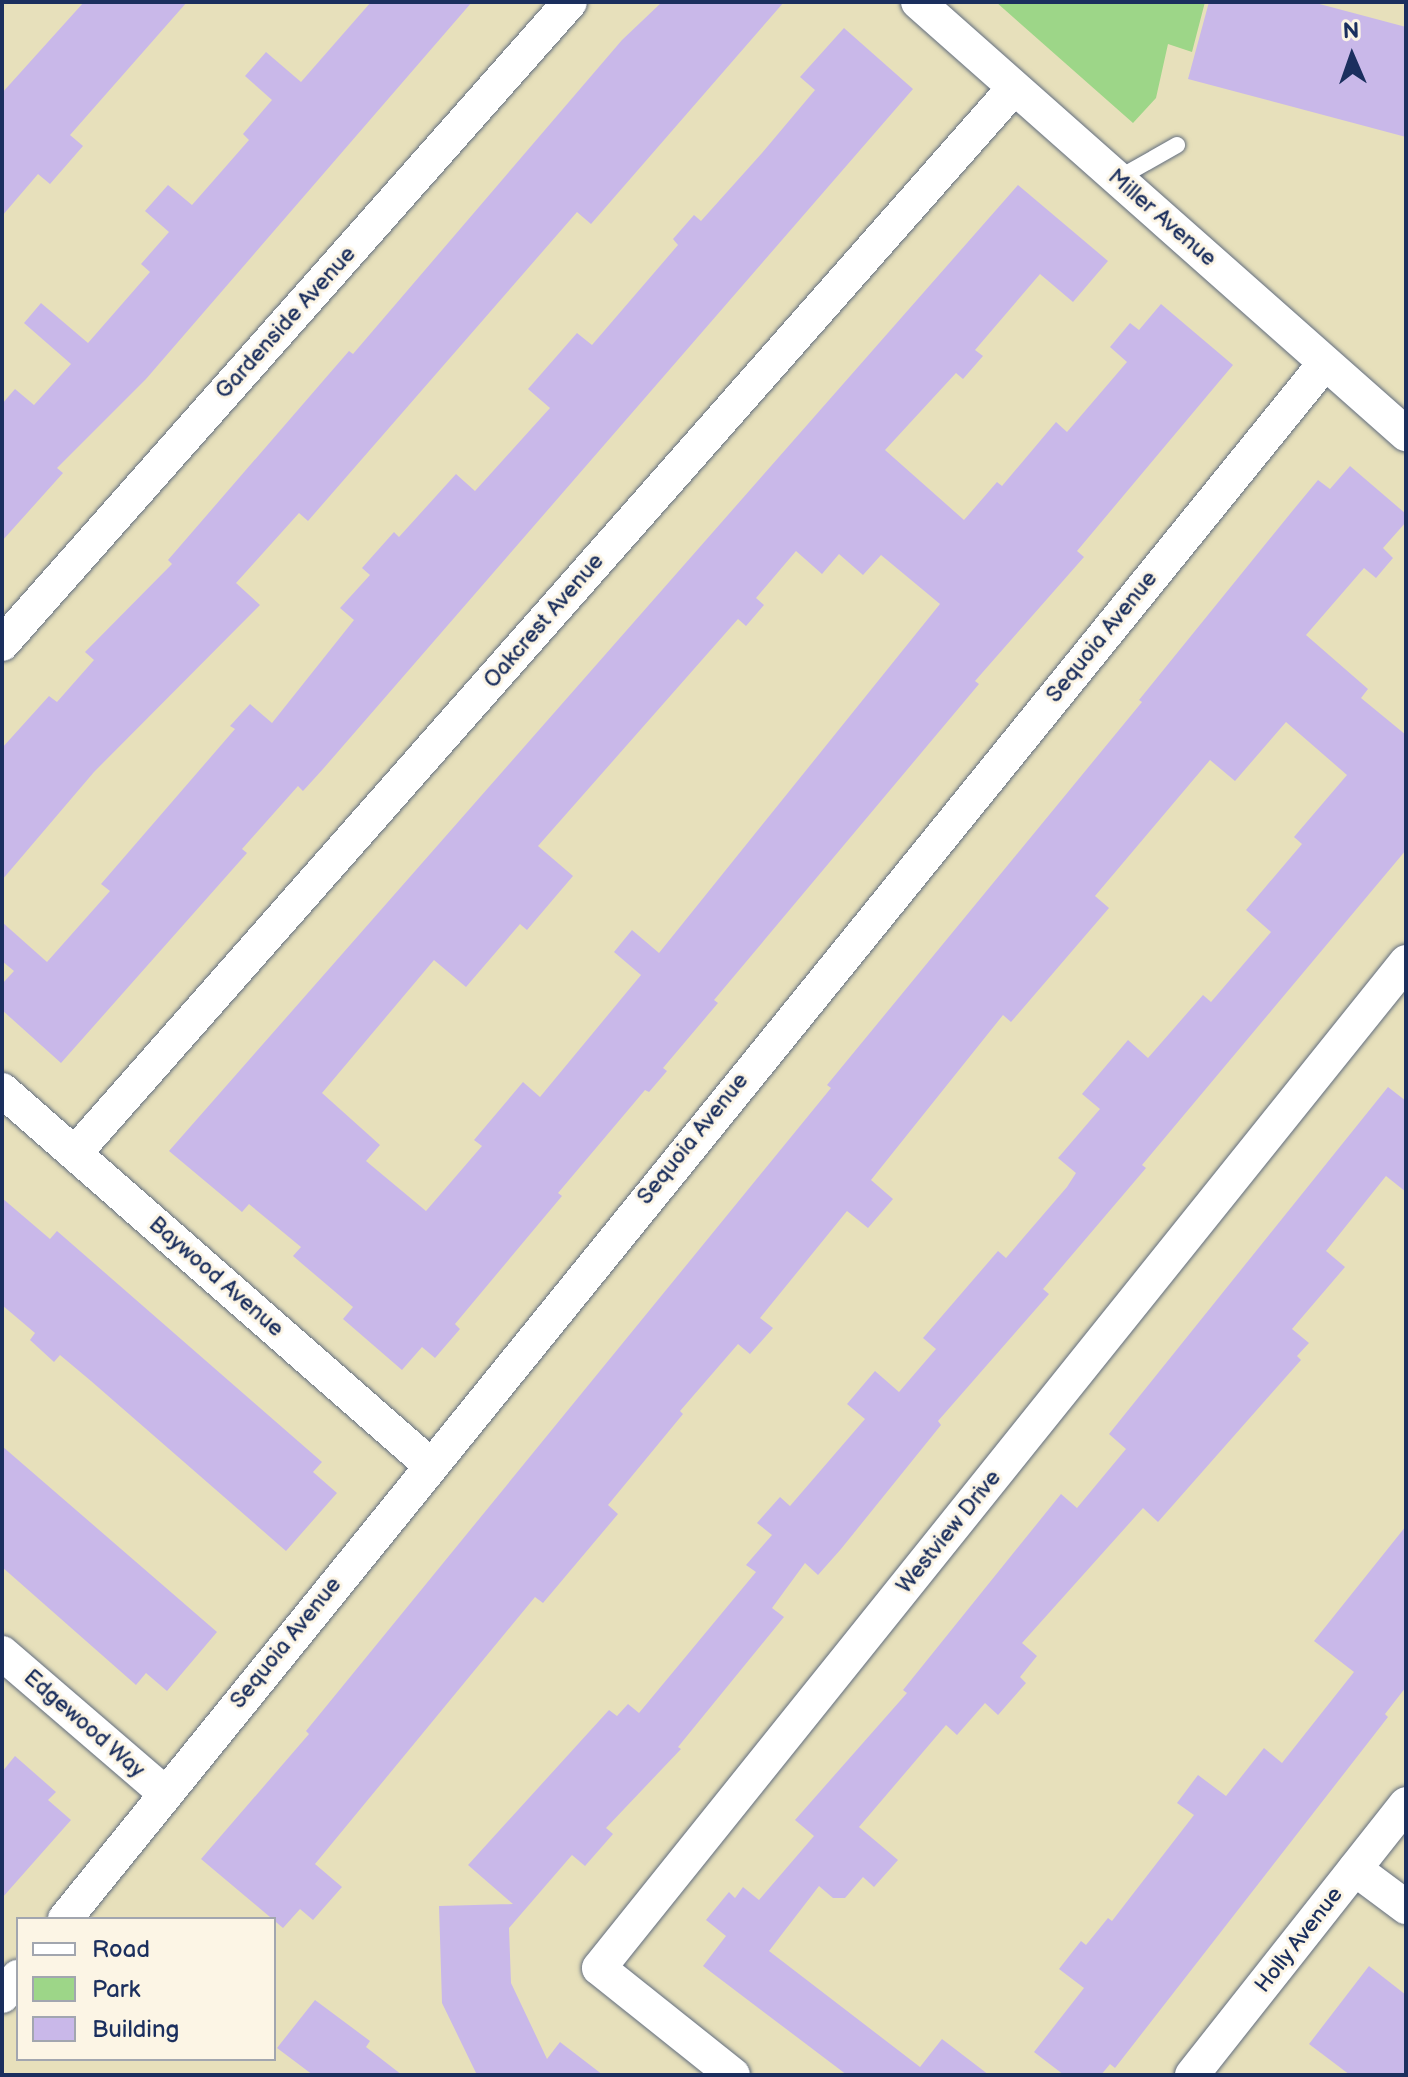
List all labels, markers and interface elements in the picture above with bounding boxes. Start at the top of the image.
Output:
north arrow [1312,16,1392,96]
text: N [1342,18,1360,45]
street label: Miller Avenue [1103,164,1221,272]
street label: Gardenside Avenue [211,241,361,405]
street label: Oakcrest Avenue [479,549,609,693]
street label: Sequoia Avenue [1041,566,1163,708]
street label: Sequoia Avenue [632,1068,754,1210]
street label: Baywood Avenue [143,1211,289,1343]
street label: Westview Drive [891,1465,1007,1599]
street label: Sequoia Avenue [225,1572,347,1714]
street label: Edgewood Way [18,1664,150,1784]
street label: Holly Avenue [1249,1881,1349,1999]
legend [16,1917,276,2061]
text: Road [92,1935,150,1964]
text: Park [92,1975,140,2004]
text: Building [92,2015,179,2044]

